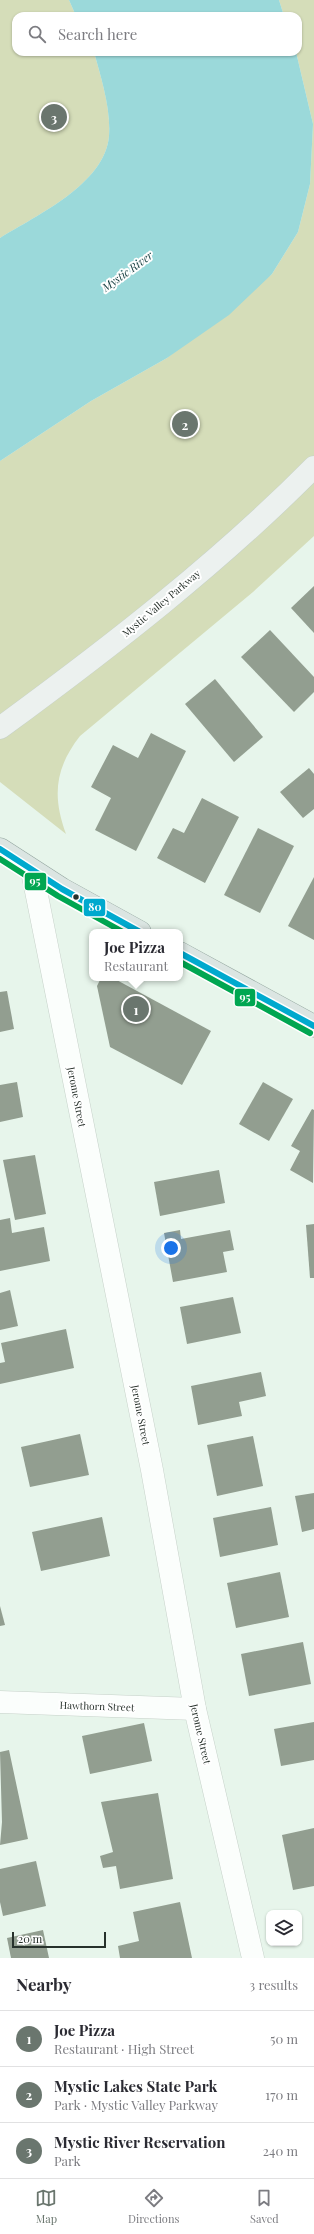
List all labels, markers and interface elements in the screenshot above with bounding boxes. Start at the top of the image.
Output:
search box [12,12,302,56]
icon: search [26,23,48,45]
text: Search here [58,24,137,44]
pin: 3 [41,102,67,132]
water label: Mystic River [98,247,156,295]
pin: 2 [172,409,198,439]
street label: Mystic Valley Parkway [119,566,203,640]
line badge: 95 [24,872,47,891]
text: 95 [29,873,41,888]
unlabelled marker [71,892,81,902]
line badge: 80 [83,898,106,917]
text: 80 [88,899,102,914]
popup [89,929,183,981]
text: Joe Pizza [104,937,165,957]
text: Restaurant [104,957,168,974]
line badge: 95 [234,988,256,1007]
text: 95 [239,989,251,1004]
pin: 1 [123,994,149,1024]
street label: Jerome Street [64,1065,90,1129]
your location [161,1238,181,1258]
street label: Jerome Street [128,1383,154,1447]
street label: Hawthorn Street [59,1698,135,1714]
street label: Jerome Street [187,1702,215,1766]
map controls [266,1910,302,1946]
button: layers [266,1910,302,1946]
scale bar [12,1930,106,1949]
text: 20 m [18,1931,42,1946]
text: Nearby [16,1973,71,1995]
text: 3 results [249,1976,298,1993]
text: Joe Pizza [54,2020,115,2040]
text: 1 [27,2030,31,2047]
text: 50 m [270,2030,298,2047]
text: Restaurant · High Street [54,2040,194,2057]
text: Mystic Lakes State Park [54,2076,217,2096]
text: 2 [26,2086,32,2103]
text: 170 m [265,2086,298,2103]
text: Park · Mystic Valley Parkway [54,2096,218,2113]
text: Mystic River Reservation [54,2132,226,2152]
text: 3 [26,2142,32,2159]
text: 240 m [263,2142,298,2159]
text: Park [54,2152,81,2169]
tab: Map [35,2187,57,2226]
tab: Directions [128,2187,179,2226]
tab: Saved [250,2187,279,2226]

